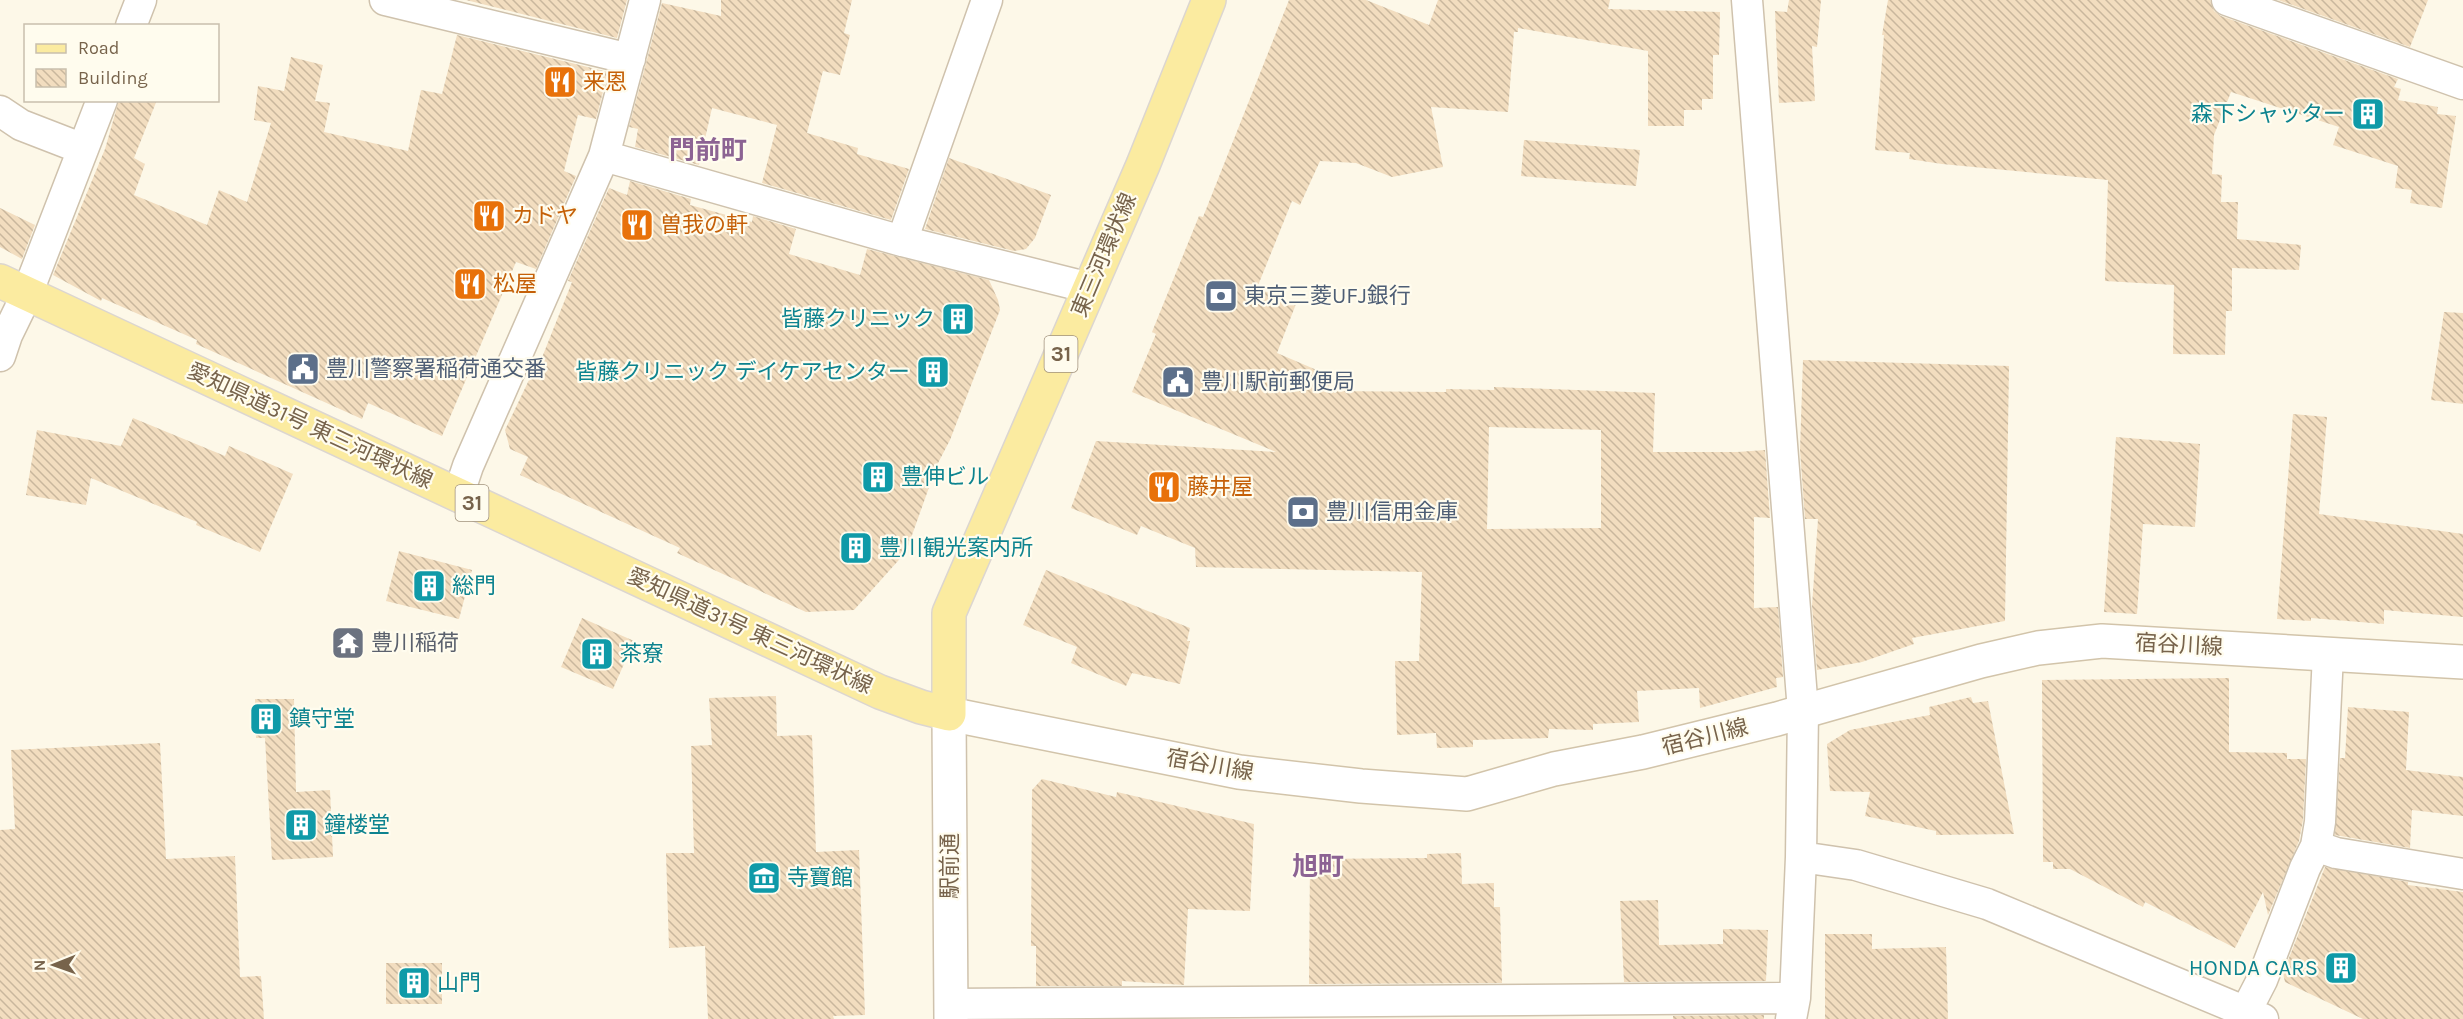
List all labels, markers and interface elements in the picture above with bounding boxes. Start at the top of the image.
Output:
legend [24,24,219,102]
text: Road [78,37,119,59]
restaurant icon: 来恩 [542,64,578,100]
text: Building [78,67,148,89]
place label: 来恩 [583,69,627,95]
building icon: 森下シャッター [2350,96,2386,132]
place label: 森下シャッター [2191,101,2345,127]
district label: 門前町 [669,135,747,166]
street label: 東三河環状線 [1066,189,1142,321]
restaurant icon: カドヤ [471,198,507,234]
place label: カドヤ [512,203,578,229]
restaurant icon: 曽我の軒 [619,207,655,243]
place label: 曽我の軒 [660,212,748,238]
restaurant icon: 松屋 [452,266,488,302]
place label: 松屋 [493,271,537,297]
bank icon: 東京三菱UFJ銀行 [1203,278,1239,314]
place label: 東京三菱UFJ銀行 [1244,283,1411,309]
building icon: 皆藤クリニック [940,301,976,337]
place label: 皆藤クリニック [781,306,935,332]
road number: 31 [1044,336,1078,372]
public building icon: 豊川警察署稲荷通交番 [285,351,321,387]
building icon: 皆藤クリニック デイケアセンター [915,354,951,390]
place label: 豊川警察署稲荷通交番 [326,356,546,382]
street label: 愛知県道31号 東三河環状線 [183,358,437,494]
place label: 皆藤クリニック デイケアセンター [575,359,910,385]
public building icon: 豊川駅前郵便局 [1160,364,1196,400]
place label: 豊川駅前郵便局 [1201,369,1355,395]
building icon: 豊伸ビル [860,459,896,495]
place label: 豊伸ビル [901,464,989,490]
restaurant icon: 藤井屋 [1146,469,1182,505]
place label: 藤井屋 [1187,474,1253,500]
road number: 31 [456,485,488,521]
bank icon: 豊川信用金庫 [1285,494,1321,530]
place label: 豊川信用金庫 [1326,499,1458,525]
building icon: 豊川観光案内所 [838,530,874,566]
place label: 豊川観光案内所 [879,535,1033,561]
street label: 愛知県道31号 東三河環状線 [623,563,877,699]
building icon: 総門 [411,568,447,604]
place label: 総門 [452,573,496,599]
temple icon: 豊川稲荷 [330,625,366,661]
place label: 豊川稲荷 [371,630,459,656]
street label: 宿谷川線 [2134,630,2224,660]
building icon: 茶寮 [579,636,615,672]
place label: 茶寮 [620,641,664,667]
building icon: 鎮守堂 [248,701,284,737]
place label: 鎮守堂 [289,706,355,732]
street label: 宿谷川線 [1659,714,1751,760]
street label: 宿谷川線 [1164,745,1256,785]
building icon: 鐘楼堂 [283,807,319,843]
place label: 鐘楼堂 [324,812,390,838]
street label: 駅前通 [937,833,963,899]
district label: 旭町 [1292,851,1344,882]
museum icon: 寺寶館 [746,860,782,896]
place label: 寺寶館 [787,865,853,891]
north arrow [24,935,84,995]
building icon: HONDA CARS [2323,950,2359,986]
place label: HONDA CARS [2189,955,2318,981]
text: N [30,959,49,971]
building icon: 山門 [396,965,432,1001]
place label: 山門 [437,970,481,996]

